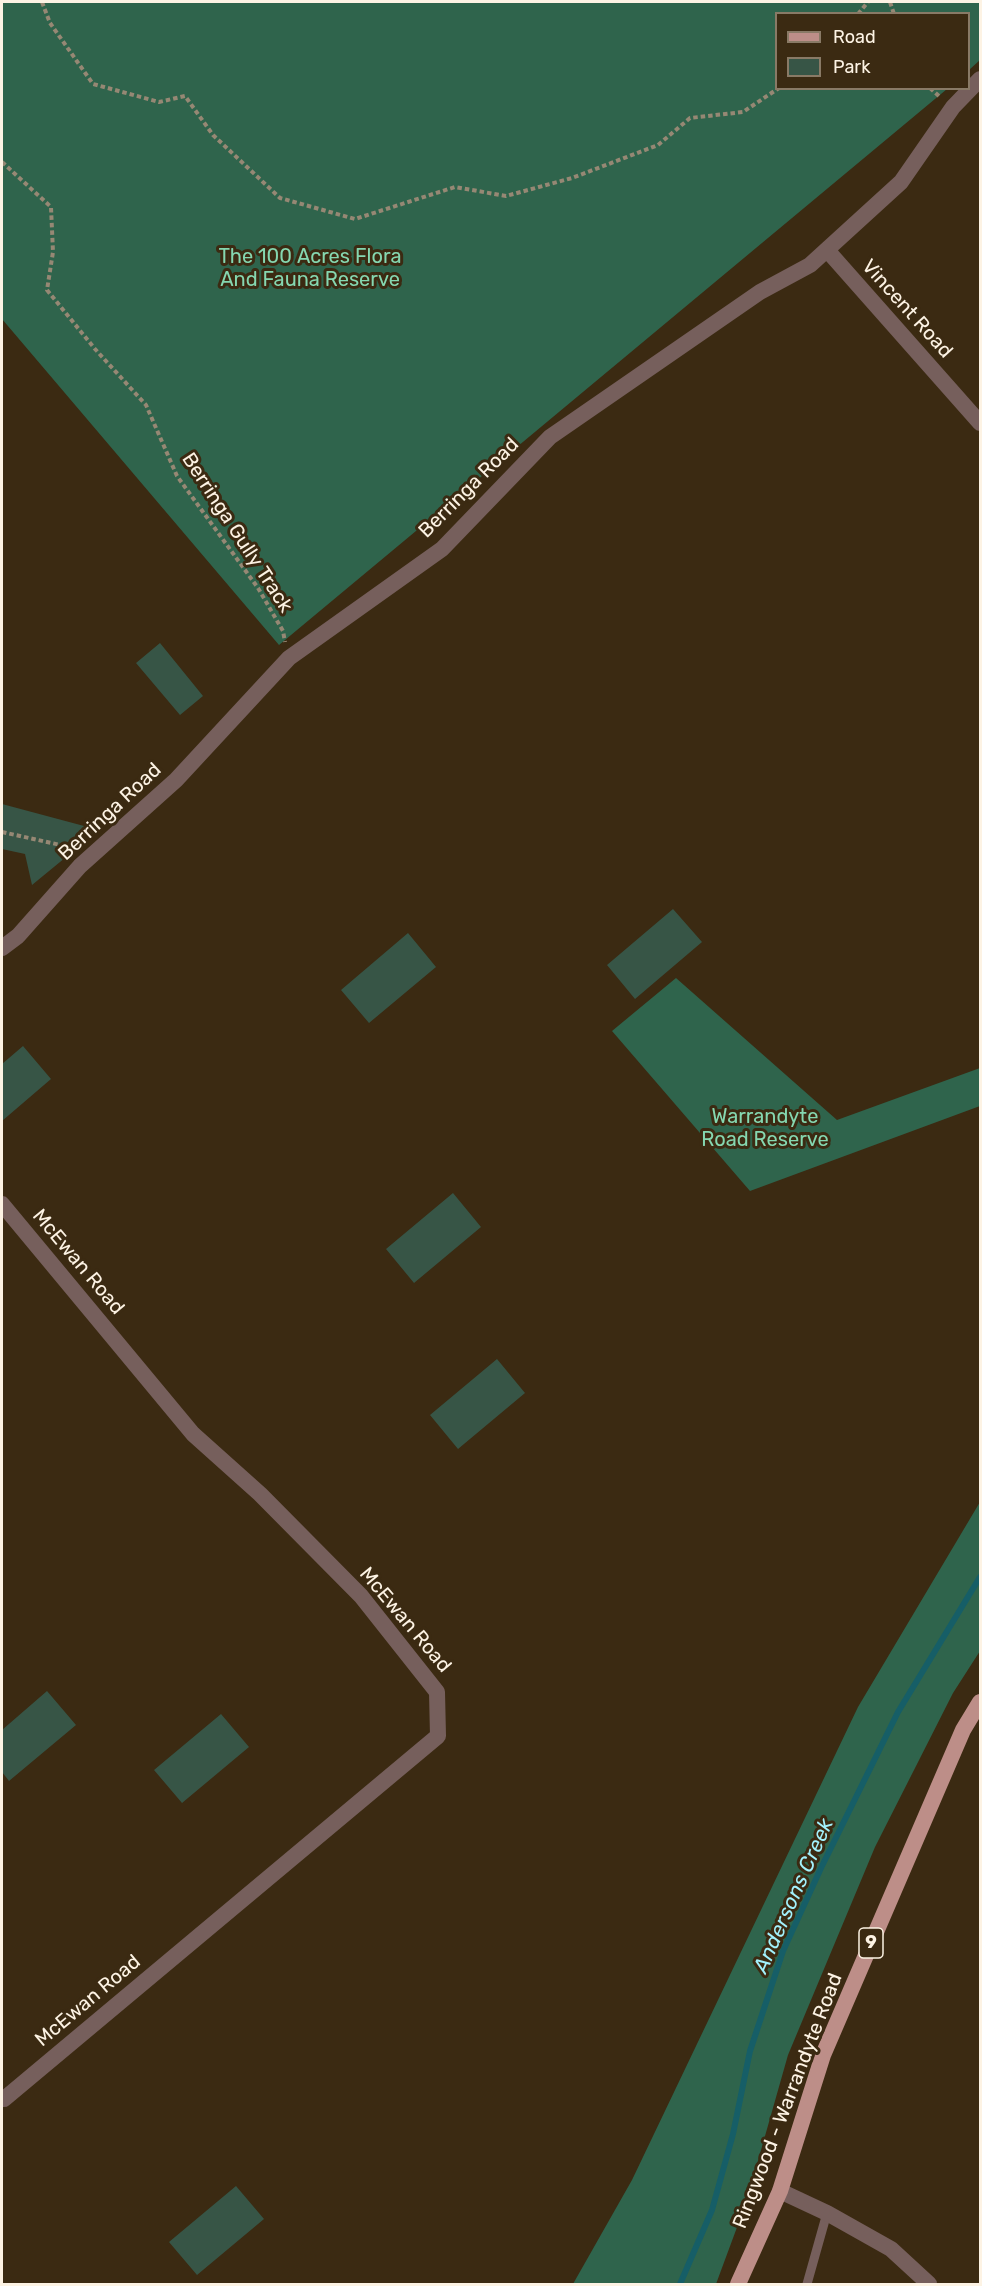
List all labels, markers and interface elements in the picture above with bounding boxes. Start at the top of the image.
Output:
legend [775,12,970,90]
text: Road [833,26,876,48]
text: Park [833,56,870,78]
park label: The 100 Acres Flora And Fauna Reserve [219,245,401,292]
street label: Vincent Road [856,255,958,363]
street label: Berringa Road [414,433,524,543]
street label: Berringa Gully Track [176,449,298,617]
street label: Berringa Road [54,758,166,866]
park label: Warrandyte Road Reserve [701,1105,829,1152]
street label: McEwan Road [27,1204,129,1320]
street label: McEwan Road [354,1562,456,1678]
water label: Andersons Creek [749,1815,839,1977]
road number: 9 [859,1928,883,1958]
street label: McEwan Road [30,1950,146,2052]
street label: Ringwood - Warrandyte Road [728,1970,848,2232]

